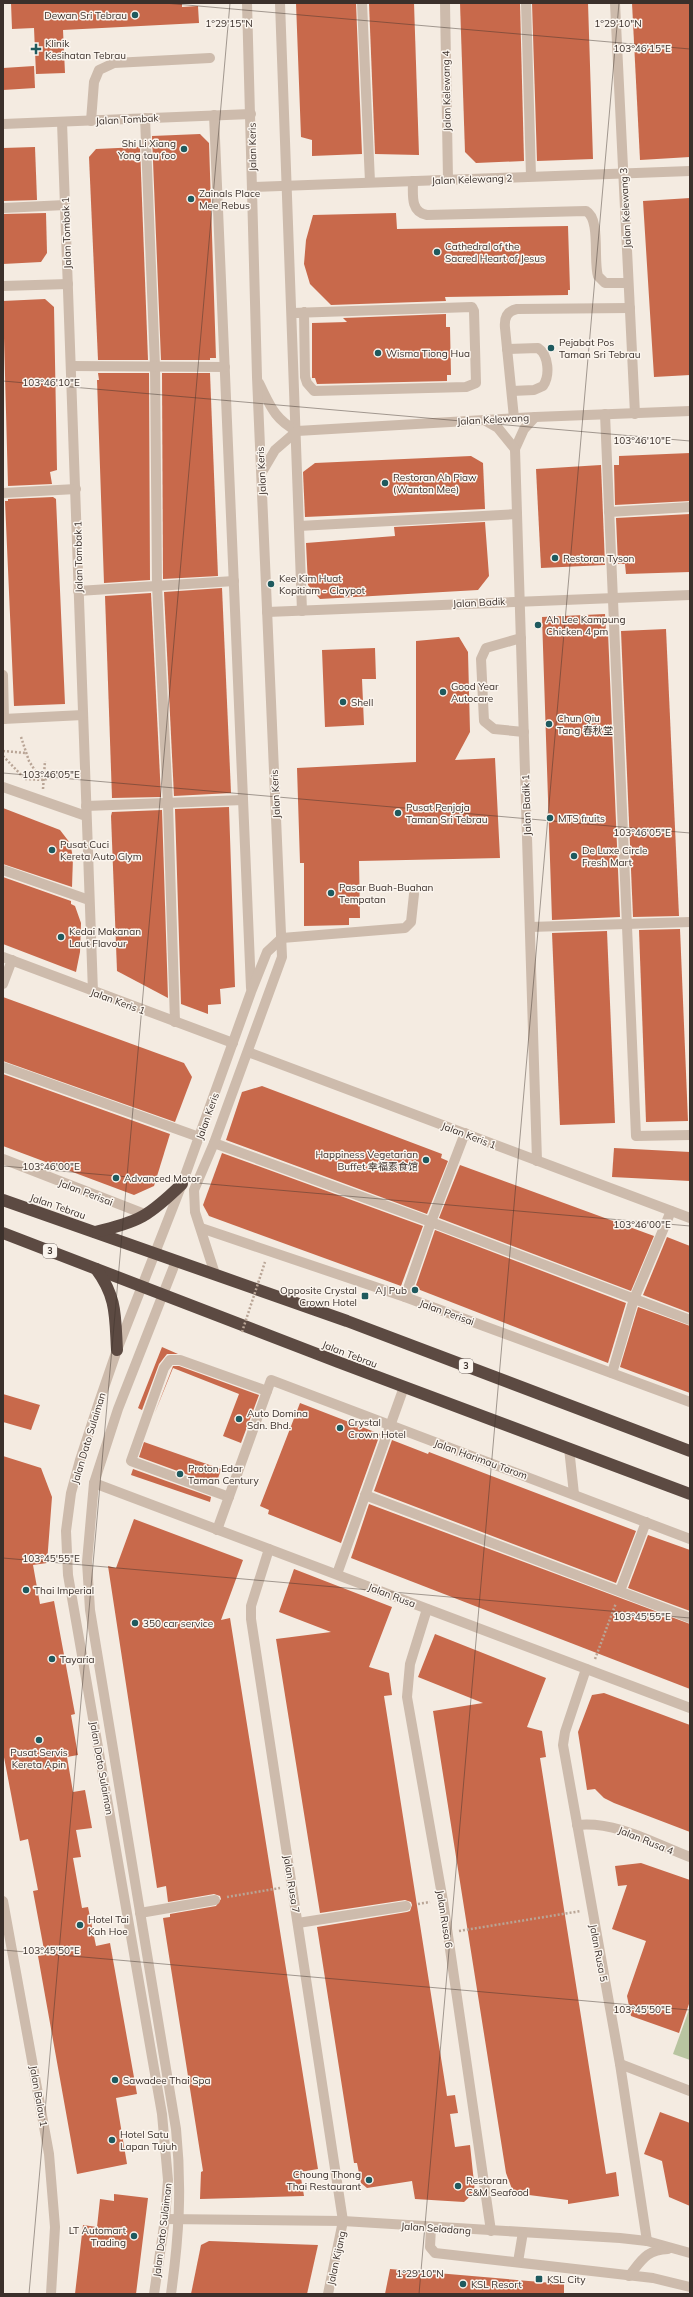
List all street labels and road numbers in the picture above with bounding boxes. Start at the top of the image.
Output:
street label: Jalan Kelewang 4 [439,51,454,131]
street label: Jalan Tombak [95,111,160,128]
street label: Jalan Keris [246,122,259,171]
street label: Jalan Kelewang 3 [617,167,634,249]
street label: Jalan Kelewang 2 [431,172,513,187]
street label: Jalan Tombak 1 [59,197,74,269]
street label: Jalan Kelewang [457,411,529,428]
street label: Jalan Keris [254,446,269,496]
street label: Jalan Tombak 1 [71,521,86,593]
street label: Jalan Badik [452,595,506,610]
street label: Jalan Keris [268,769,283,819]
street label: Jalan Badik 1 [519,774,534,836]
street label: Jalan Keris 1 [89,986,147,1017]
street label: Jalan Keris [193,1091,222,1141]
street label: Jalan Keris 1 [440,1119,498,1152]
street label: Jalan Perisai [57,1176,115,1209]
street label: Jalan Tebrau [28,1191,87,1222]
road number: 3 [43,1244,57,1258]
street label: Jalan Perisai [418,1297,476,1328]
street label: Jalan Tebrau [320,1338,379,1371]
road number: 3 [459,1359,473,1373]
street label: Jalan Dato Sulaiman [68,1391,109,1485]
street label: Jalan Harimau Tarom [432,1437,529,1482]
street label: Jalan Rusa [366,1580,417,1610]
street label: Jalan Dato Sulaiman [87,1720,116,1816]
street label: Jalan Rusa 4 [616,1823,675,1857]
street label: Jalan Rusa 7 [281,1854,302,1914]
street label: Jalan Rusa 6 [434,1889,455,1949]
street label: Jalan Rusa 5 [587,1923,610,1983]
street label: Jalan Balau 1 [27,2065,50,2128]
street label: Jalan Dato Sulaiman [150,2182,175,2278]
street label: Jalan Seladang [401,2220,471,2237]
street label: Jalan Kijang [324,2230,349,2286]

